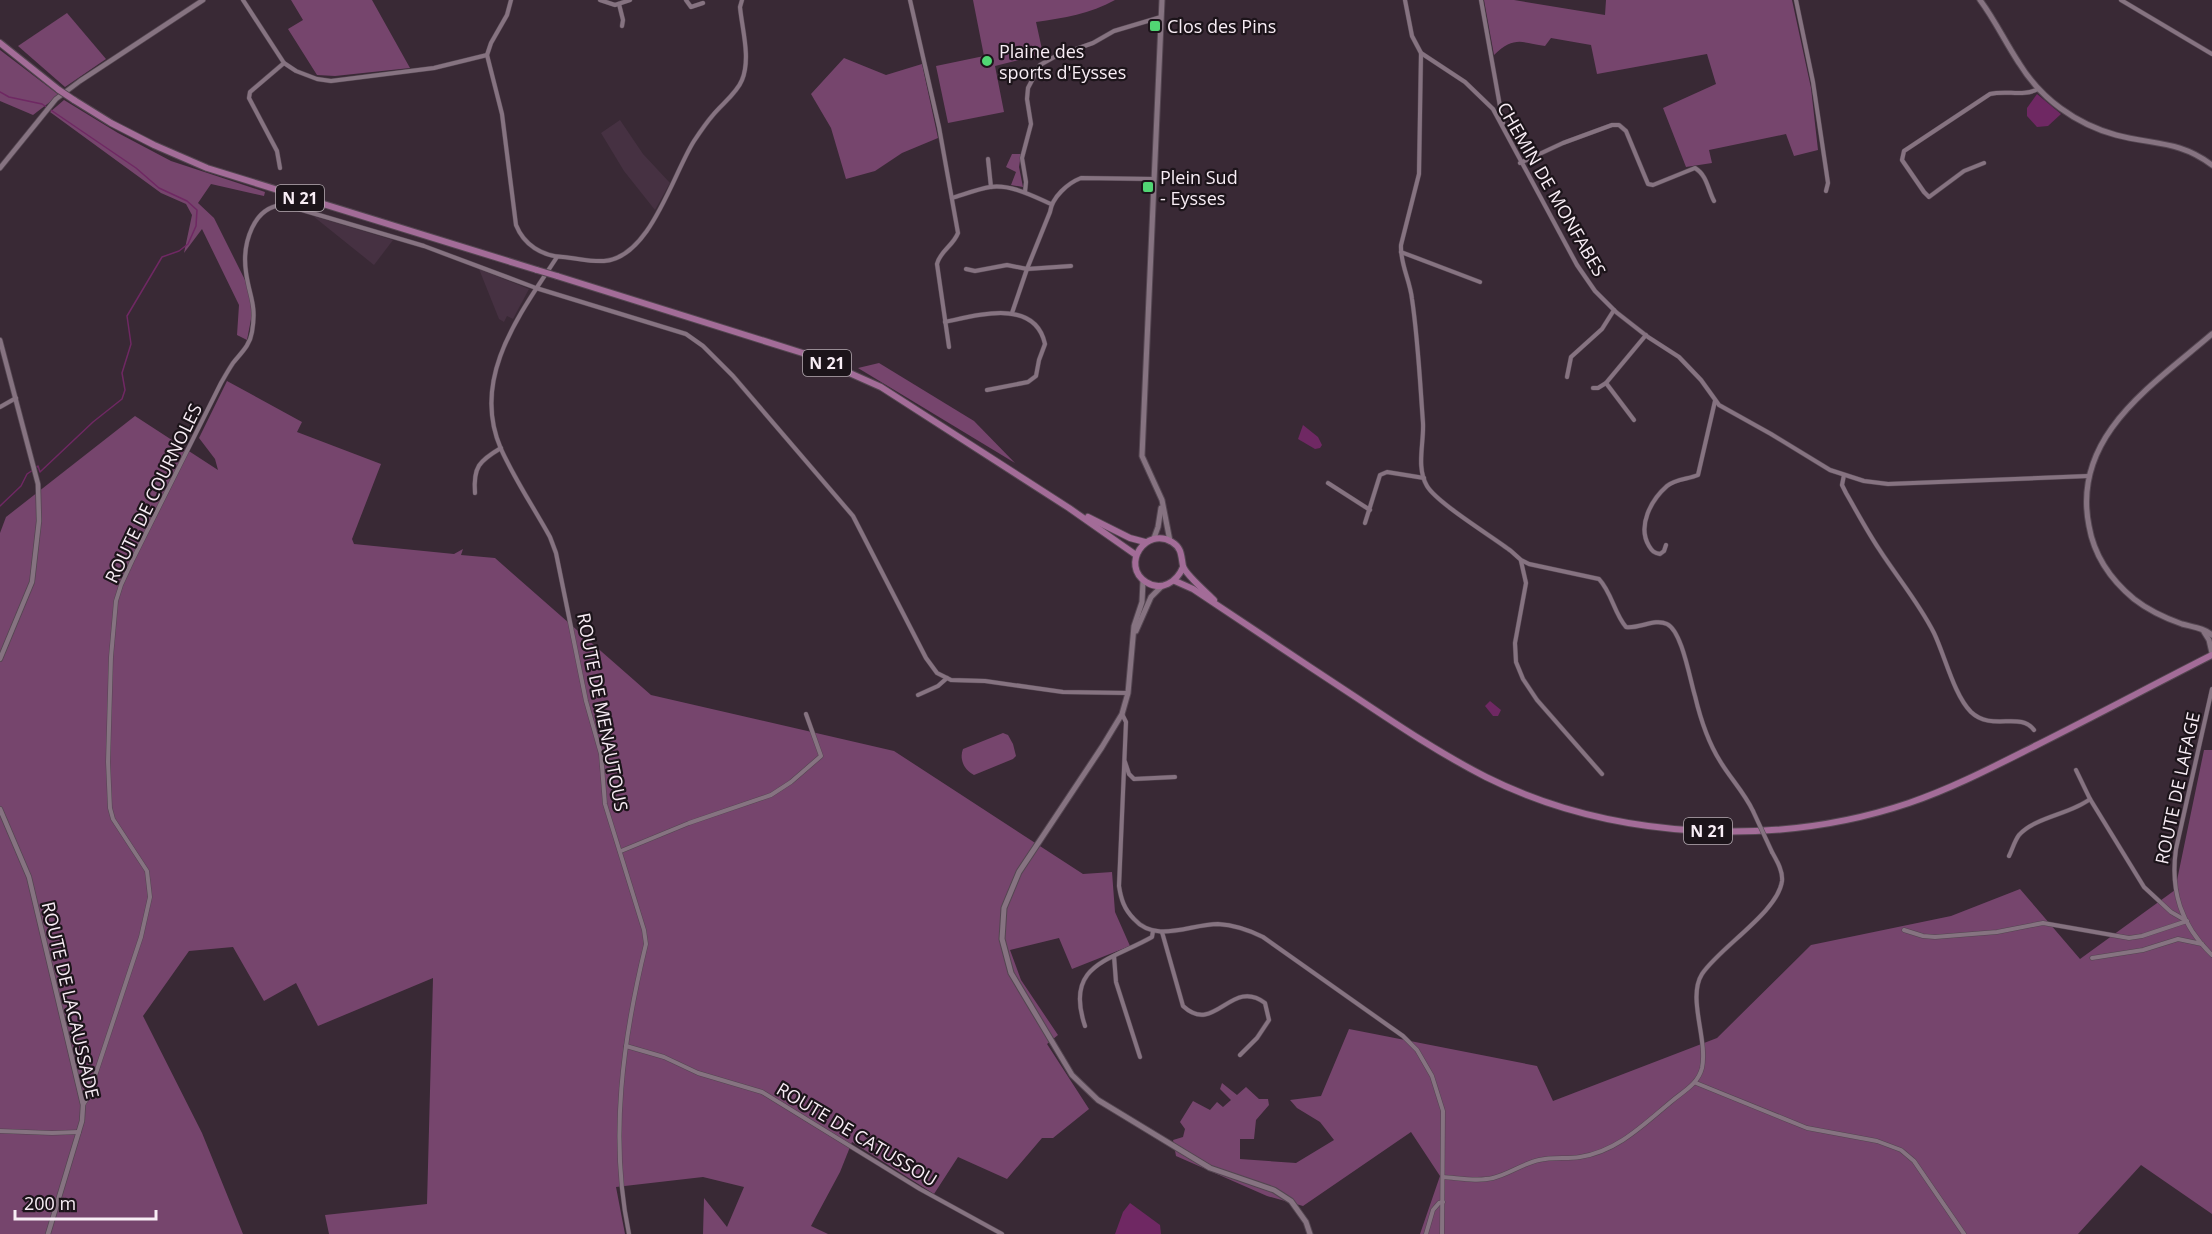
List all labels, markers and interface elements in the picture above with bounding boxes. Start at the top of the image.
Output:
place label: Clos des Pins [1167,14,1276,38]
marker: Clos des Pins [1148,19,1162,33]
place label: Plaine des sports d'Eysses [999,39,1126,84]
marker: Plaine des sports d'Eysses [980,54,994,68]
street label: CHEMIN DE MONFABES [1492,97,1612,281]
place label: Plein Sud - Eysses [1160,165,1238,210]
marker: Plein Sud - Eysses [1141,180,1155,194]
road number: N 21 [276,185,324,211]
road number: N 21 [803,350,851,376]
street label: ROUTE DE COURNOLES [99,399,207,587]
street label: ROUTE DE MENAUTOUS [572,611,634,813]
street label: ROUTE DE LAFAGE [2149,710,2205,866]
road number: N 21 [1684,818,1732,844]
street label: ROUTE DE LACAUSSADE [37,899,105,1101]
street label: ROUTE DE CATUSSOU [772,1077,942,1191]
scale bar [15,1183,156,1221]
text: 200 m [24,1191,76,1215]

